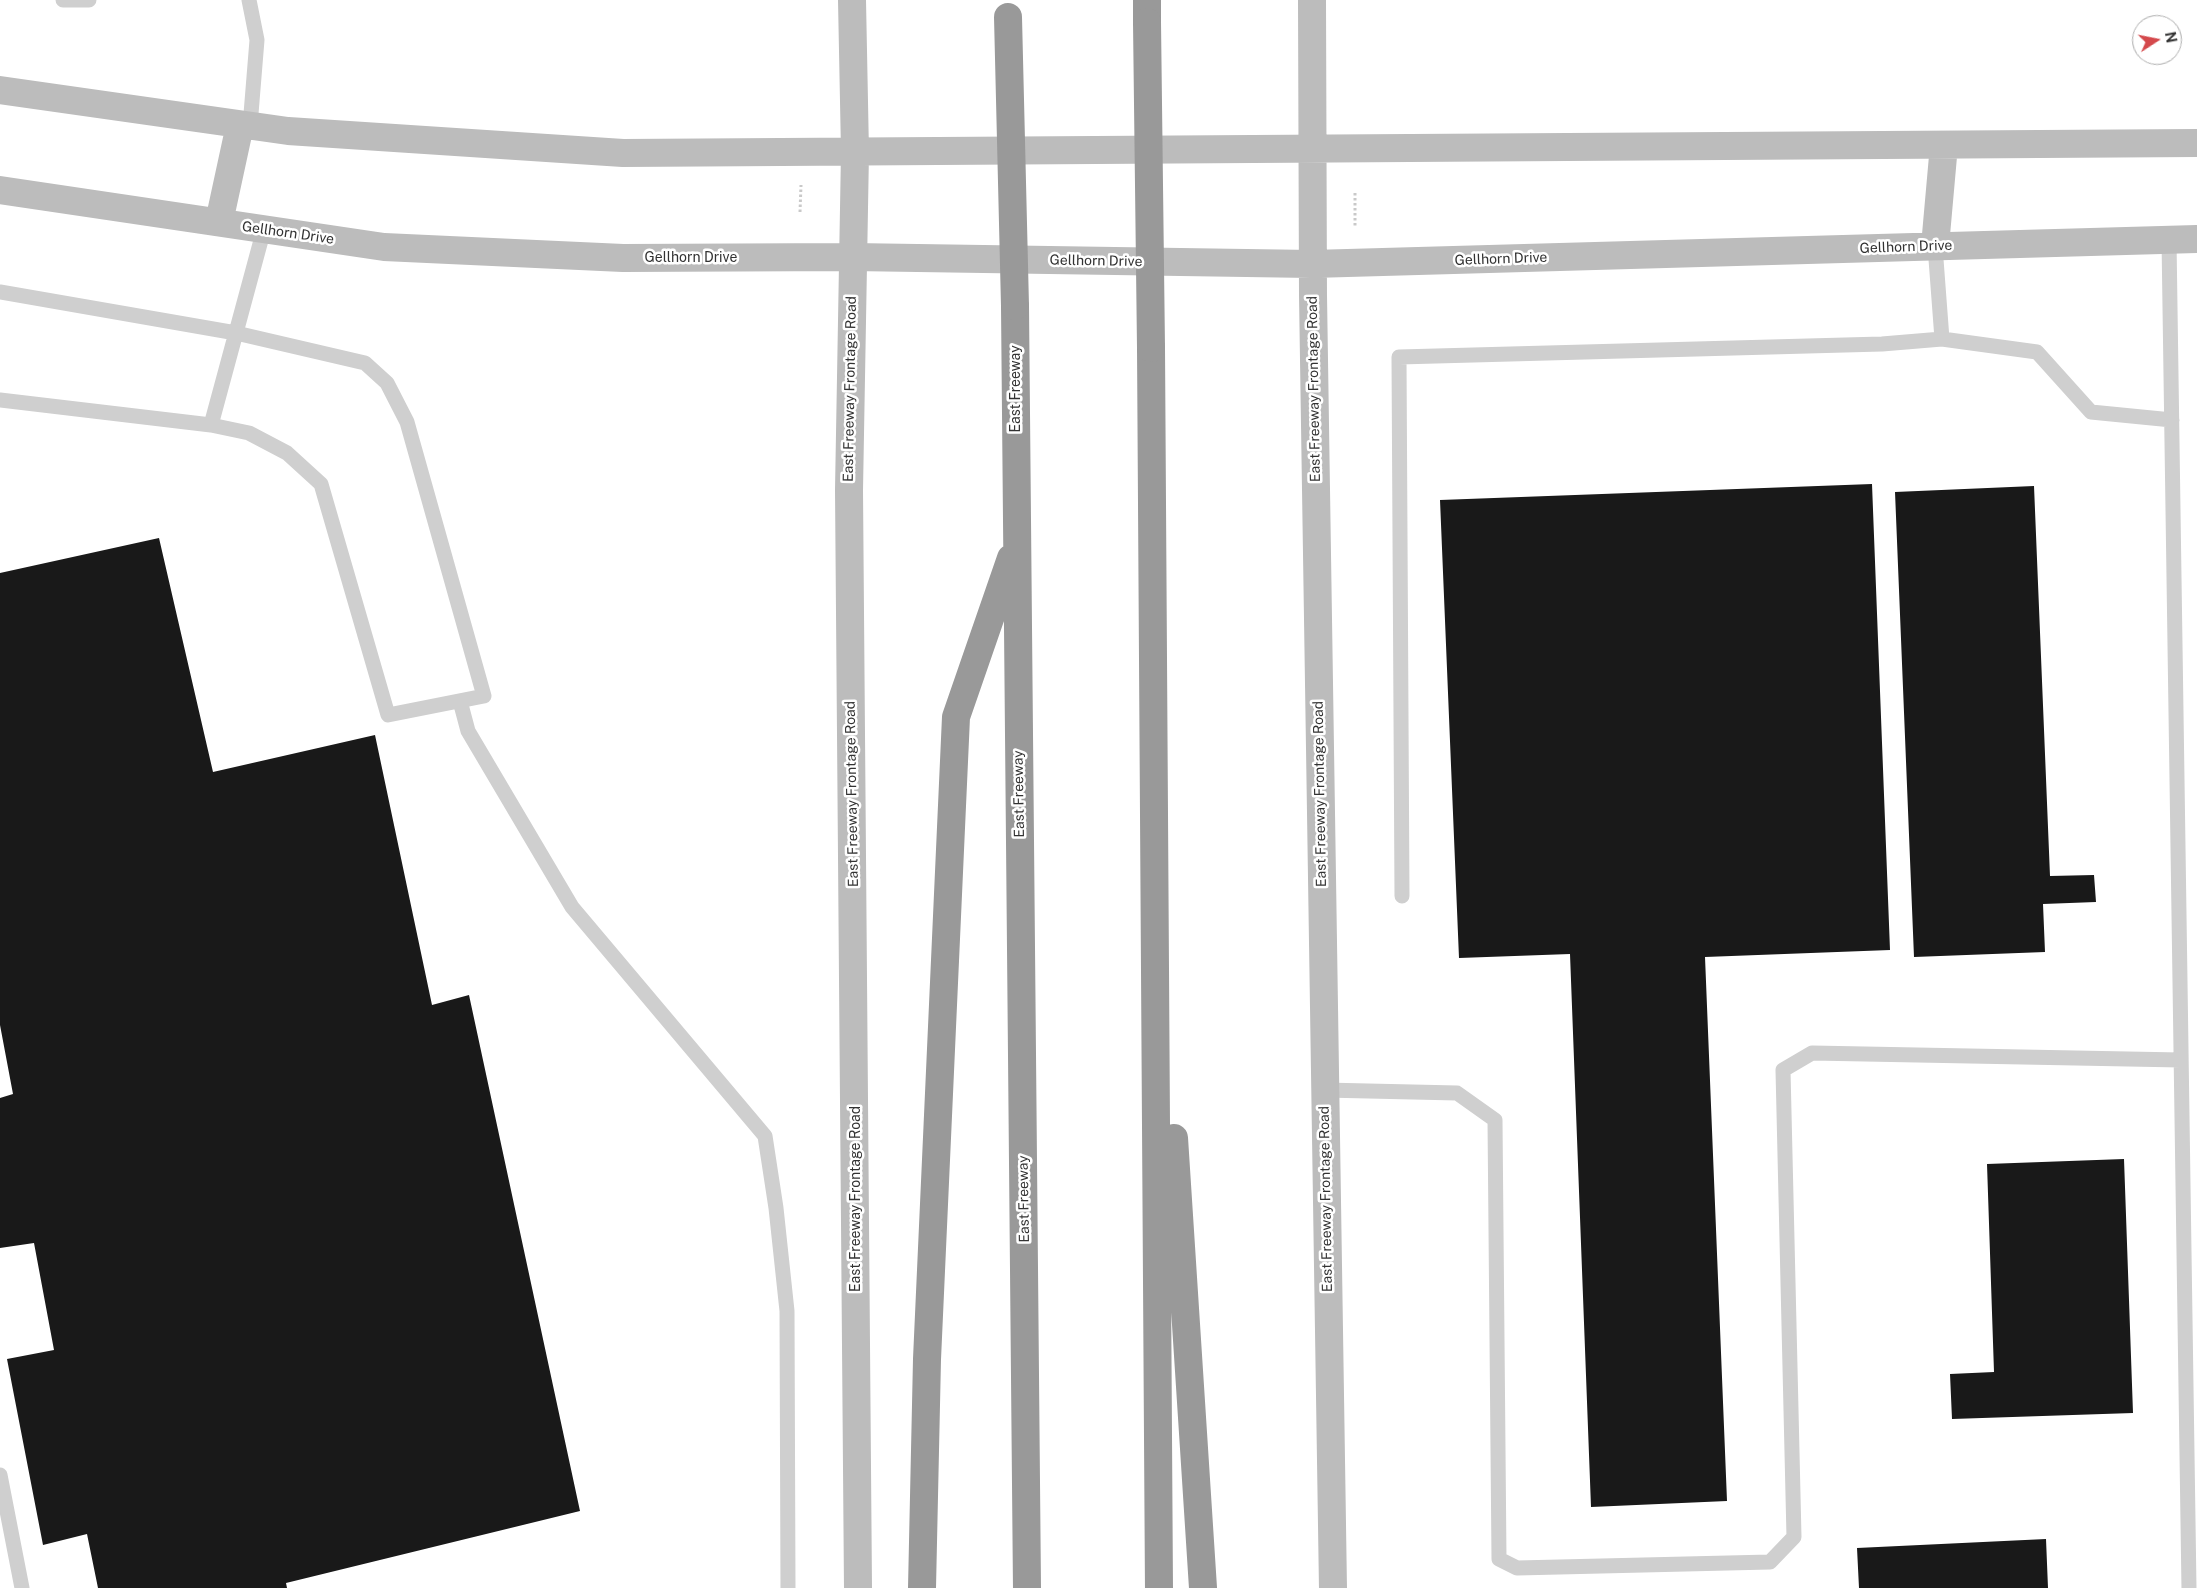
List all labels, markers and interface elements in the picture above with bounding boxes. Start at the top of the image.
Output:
north arrow [2132,15,2182,65]
text: N [2162,30,2180,44]
street label: Gellhorn Drive [241,218,335,248]
street label: Gellhorn Drive [1859,237,1953,257]
street label: Gellhorn Drive [1454,249,1548,269]
street label: Gellhorn Drive [645,250,737,266]
street label: Gellhorn Drive [1049,252,1143,270]
street label: East Freeway Frontage Road [840,296,860,482]
street label: East Freeway Frontage Road [1304,296,1324,482]
street label: East Freeway [1008,345,1024,433]
street label: East Freeway Frontage Road [842,701,862,887]
street label: East Freeway Frontage Road [1310,701,1330,887]
street label: East Freeway [1010,750,1028,838]
street label: East Freeway Frontage Road [848,1106,864,1292]
street label: East Freeway Frontage Road [1316,1106,1336,1292]
street label: East Freeway [1015,1155,1033,1243]

